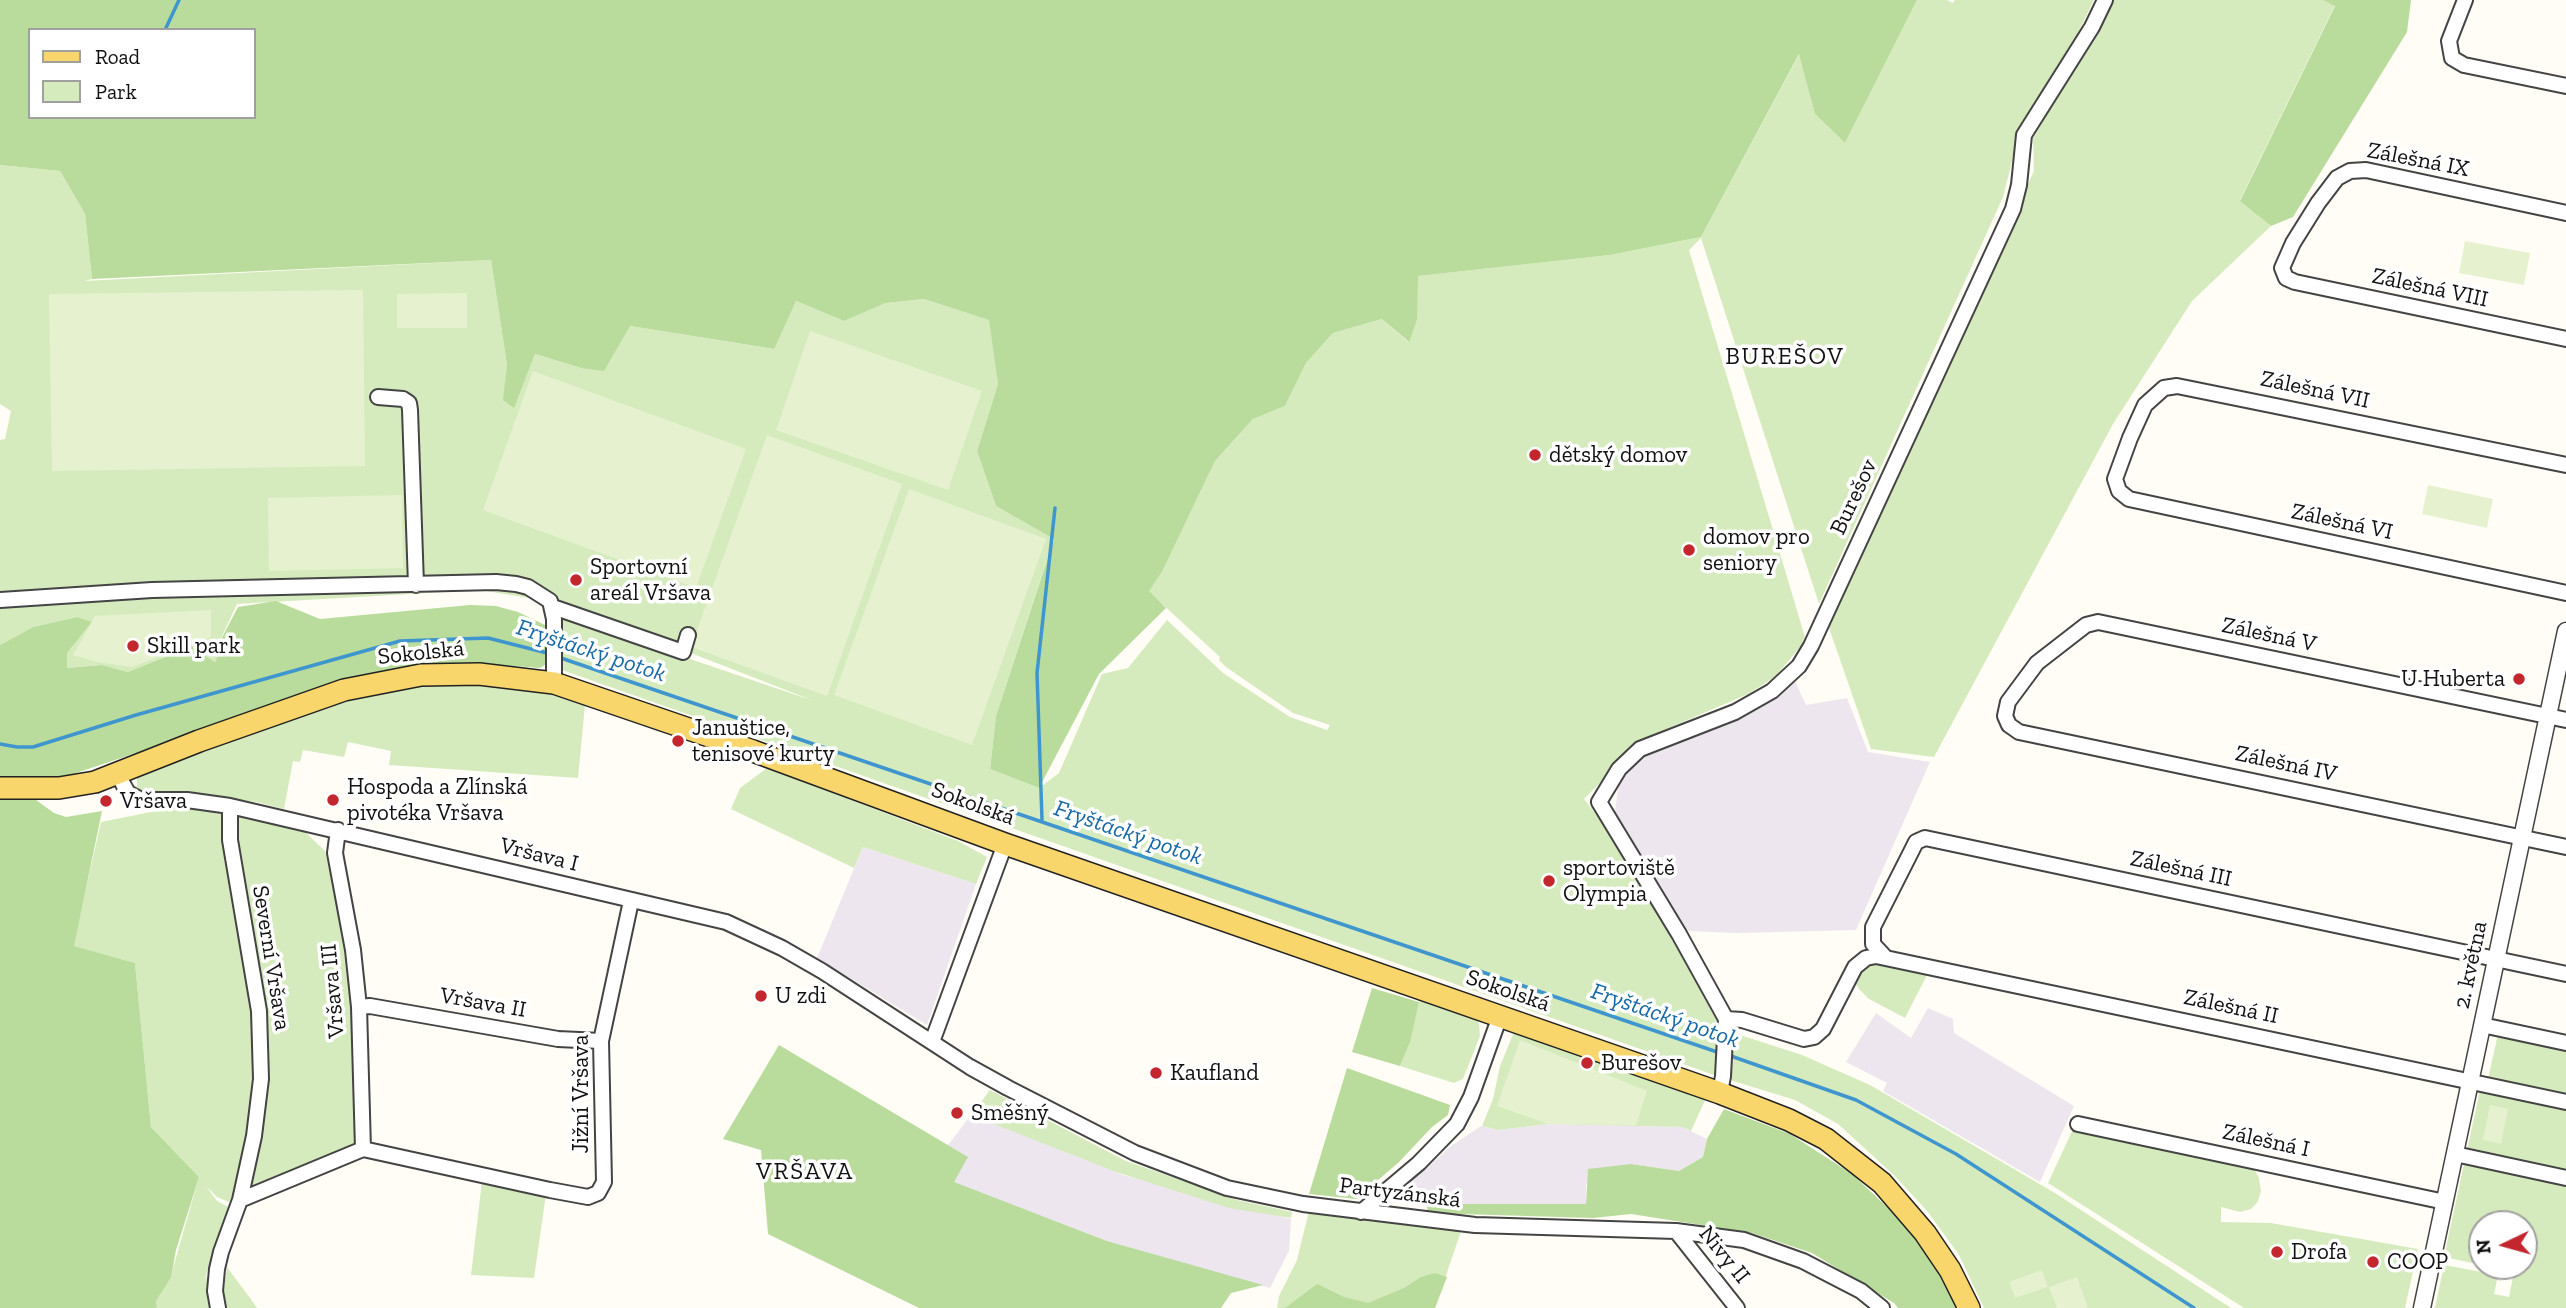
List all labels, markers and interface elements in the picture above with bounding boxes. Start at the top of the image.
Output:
legend [28,28,256,119]
text: Road [95,44,140,69]
text: Park [95,79,137,104]
street label: Zálešná IX [2365,137,2471,183]
street label: Zálešná VIII [2369,262,2491,314]
district label: BUREŠOV [1726,343,1844,371]
street label: Zálešná VII [2258,365,2372,415]
place label: dětský domov [1549,441,1687,469]
marker: dětský domov [1527,447,1543,463]
street label: Burešov [1824,455,1884,539]
street label: Zálešná VI [2289,498,2395,546]
place label: domov pro seniory [1703,523,1810,577]
marker: domov pro seniory [1681,542,1697,558]
place label: Sportovní areál Vršava [590,553,711,607]
marker: Sportovní areál Vršava [568,572,584,588]
street label: Zálešná V [2219,612,2319,658]
water label: Fryštácký potok [513,613,669,689]
place label: Skill park [147,632,240,660]
street label: Sokolská [376,635,466,671]
marker: Skill park [125,638,141,654]
place label: U Huberta [2401,665,2505,693]
marker: U Huberta [2511,671,2527,687]
place label: Januštice, tenisové kurty [692,714,835,768]
marker: Januštice, tenisové kurty [670,733,686,749]
street label: Zálešná IV [2233,740,2339,788]
place label: Hospoda a Zlínská pivotéka Vršava [347,773,528,827]
street label: Sokolská [928,776,1018,832]
place label: Vršava [120,787,187,815]
marker: Hospoda a Zlínská pivotéka Vršava [325,792,341,808]
marker: Vršava [98,793,114,809]
water label: Fryštácký potok [1050,794,1206,872]
street label: Vršava I [497,832,581,878]
street label: Zálešná III [2128,845,2234,893]
place label: sportoviště Olympia [1563,854,1675,908]
marker: sportoviště Olympia [1541,873,1557,889]
street label: Severní Vršava [246,884,296,1032]
street label: 2. května [2448,919,2494,1011]
street label: Vršava III [315,943,351,1039]
street label: Sokolská [1463,964,1553,1018]
water label: Fryštácký potok [1587,977,1743,1055]
street label: Vršava II [438,982,528,1024]
place label: U zdi [775,982,826,1010]
street label: Zálešná II [2181,984,2281,1030]
marker: U zdi [753,988,769,1004]
street label: Jižní Vršava [567,1034,595,1154]
place label: Burešov [1601,1049,1681,1077]
marker: Burešov [1579,1055,1595,1071]
place label: Kaufland [1170,1059,1259,1087]
marker: Kaufland [1148,1065,1164,1081]
place label: Směšný [971,1099,1048,1127]
marker: Směšný [949,1105,965,1121]
street label: Zálešná I [2220,1118,2312,1164]
district label: VRŠAVA [757,1158,853,1186]
street label: Partyzánská [1338,1172,1462,1214]
north arrow [2468,1210,2538,1280]
street label: Nivy II [1692,1221,1756,1289]
place label: Drofa [2291,1238,2347,1266]
text: N [2471,1239,2496,1255]
marker: Drofa [2269,1244,2285,1260]
place label: COOP [2387,1248,2448,1276]
marker: COOP [2365,1254,2381,1270]

